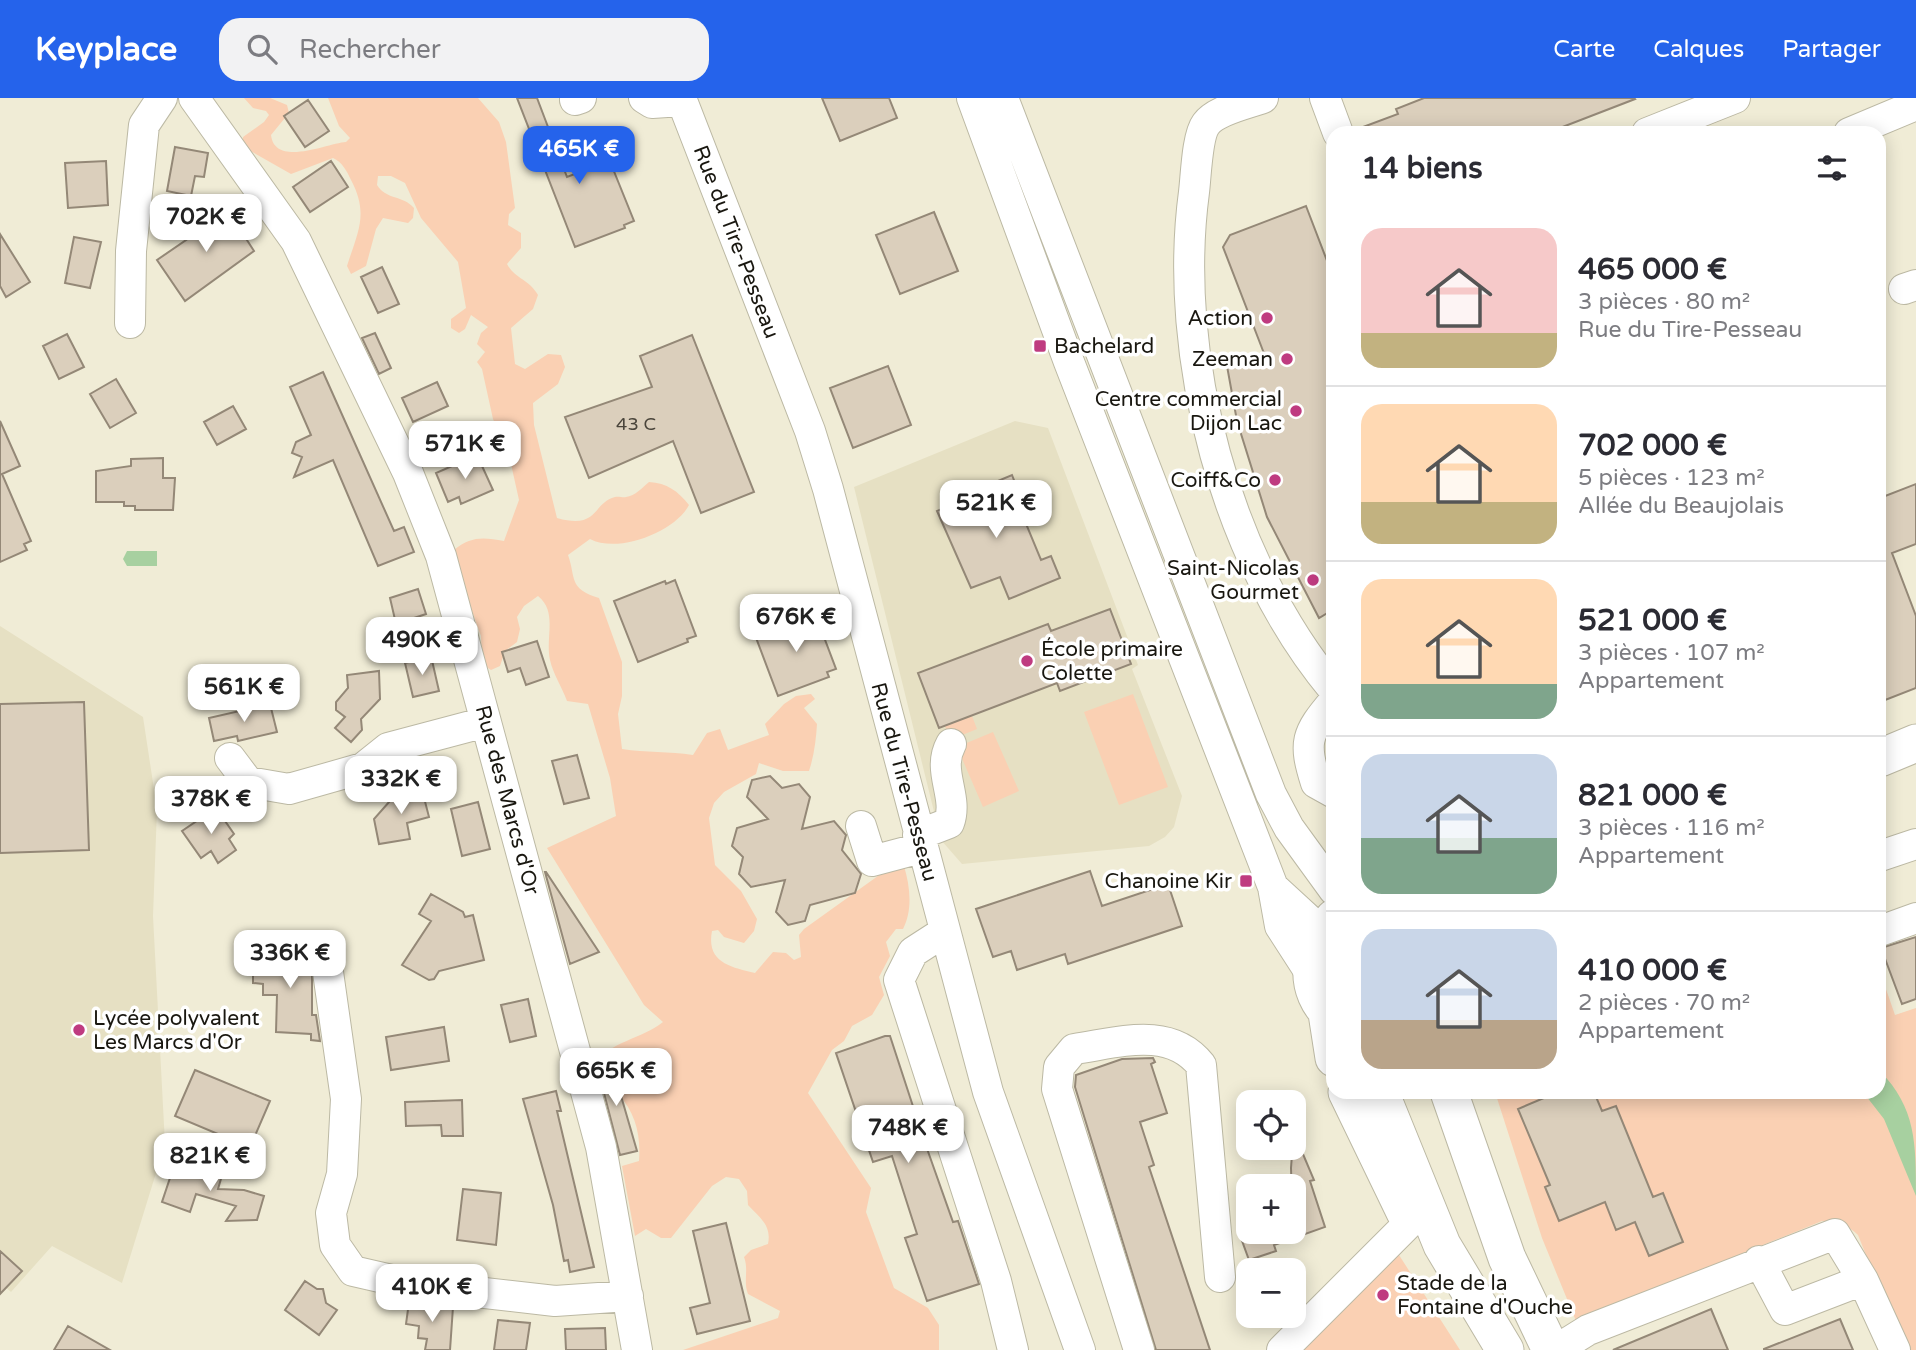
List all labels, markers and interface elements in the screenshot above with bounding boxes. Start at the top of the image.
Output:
search box [219,18,709,81]
text: Keyplace [35,30,177,69]
icon: search [243,30,281,68]
text: Rechercher [299,34,441,65]
text: Carte [1553,35,1615,64]
text: Calques [1653,35,1744,64]
text: Partager [1782,35,1881,64]
pin: 465K € [522,126,636,186]
text: 465K € [539,135,619,163]
street label: Rue du Tire-Pesseau [688,142,784,342]
icon: filters [1813,149,1851,187]
text: 14 biens [1361,150,1483,187]
pin: 702K € [149,194,263,254]
text: 702K € [166,203,246,231]
text: 465 000 € [1578,251,1727,288]
icon: home [1417,256,1501,340]
text: 3 pièces · 80 m² [1578,288,1750,316]
place label: Action [1188,306,1253,331]
marker: Action [1259,310,1275,326]
text: Rue du Tire-Pesseau [1578,316,1802,344]
place label: Bachelard [1054,334,1154,359]
marker: Bachelard [1032,338,1048,354]
place label: Zeeman [1192,347,1273,372]
marker: Zeeman [1279,351,1295,367]
place label: Centre commercial Dijon Lac [1095,387,1282,436]
marker: Centre commercial Dijon Lac [1288,403,1304,419]
house number: 43 C [616,413,656,435]
pin: 571K € [408,422,522,481]
text: 702 000 € [1578,427,1727,464]
text: 571K € [425,430,505,458]
icon: home [1417,432,1501,516]
text: 5 pièces · 123 m² [1578,464,1765,492]
place label: Coiff&Co [1170,468,1261,493]
marker: Coiff&Co [1267,472,1283,488]
pin: 521K € [939,480,1053,540]
text: 521K € [956,489,1036,517]
text: Allée du Beaujolais [1578,492,1784,520]
place label: Saint-Nicolas Gourmet [1167,556,1299,605]
marker: Saint-Nicolas Gourmet [1305,572,1321,588]
pin: 676K € [739,594,853,654]
text: 521 000 € [1578,602,1727,639]
text: 676K € [756,603,836,631]
icon: home [1417,607,1501,691]
pin: 490K € [365,618,479,677]
text: 490K € [382,626,462,654]
place label: École primaire Colette [1041,637,1183,686]
text: 3 pièces · 107 m² [1578,639,1765,667]
marker: École primaire Colette [1019,653,1035,669]
pin: 561K € [187,664,301,724]
text: Appartement [1578,667,1724,695]
text: 561K € [204,673,284,701]
street label: Rue du Tire-Pesseau [865,680,943,884]
street label: Rue des Marcs d'Or [470,703,544,897]
pin: 332K € [344,756,458,816]
text: 332K € [361,765,441,793]
pin: 378K € [154,776,268,836]
text: 821 000 € [1578,777,1727,814]
icon: home [1417,782,1501,866]
text: 378K € [171,785,251,813]
text: 3 pièces · 116 m² [1578,814,1765,842]
text: Appartement [1578,842,1724,870]
place label: Chanoine Kir [1105,869,1232,894]
marker: Chanoine Kir [1238,873,1254,889]
pin: 336K € [233,930,347,990]
text: 336K € [250,939,330,967]
text: 410 000 € [1578,952,1727,989]
icon: home [1417,957,1501,1041]
text: 2 pièces · 70 m² [1578,989,1750,1017]
place label: Lycée polyvalent Les Marcs d'Or [93,1006,260,1055]
text: Appartement [1578,1017,1724,1045]
marker: Lycée polyvalent Les Marcs d'Or [71,1022,87,1038]
pin: 665K € [559,1048,673,1108]
text: 665K € [576,1057,656,1085]
map controls [1236,1090,1306,1328]
button: locate [1236,1090,1306,1160]
pin: 748K € [851,1105,965,1165]
text: 748K € [868,1114,948,1142]
pin: 821K € [153,1134,267,1193]
text: 821K € [170,1142,250,1170]
button: + [1236,1174,1306,1244]
button: − [1236,1258,1306,1328]
pin: 410K € [375,1264,489,1324]
place label: Stade de la Fontaine d'Ouche [1397,1271,1573,1320]
text: 410K € [392,1273,472,1301]
marker: Stade de la Fontaine d'Ouche [1375,1287,1391,1303]

